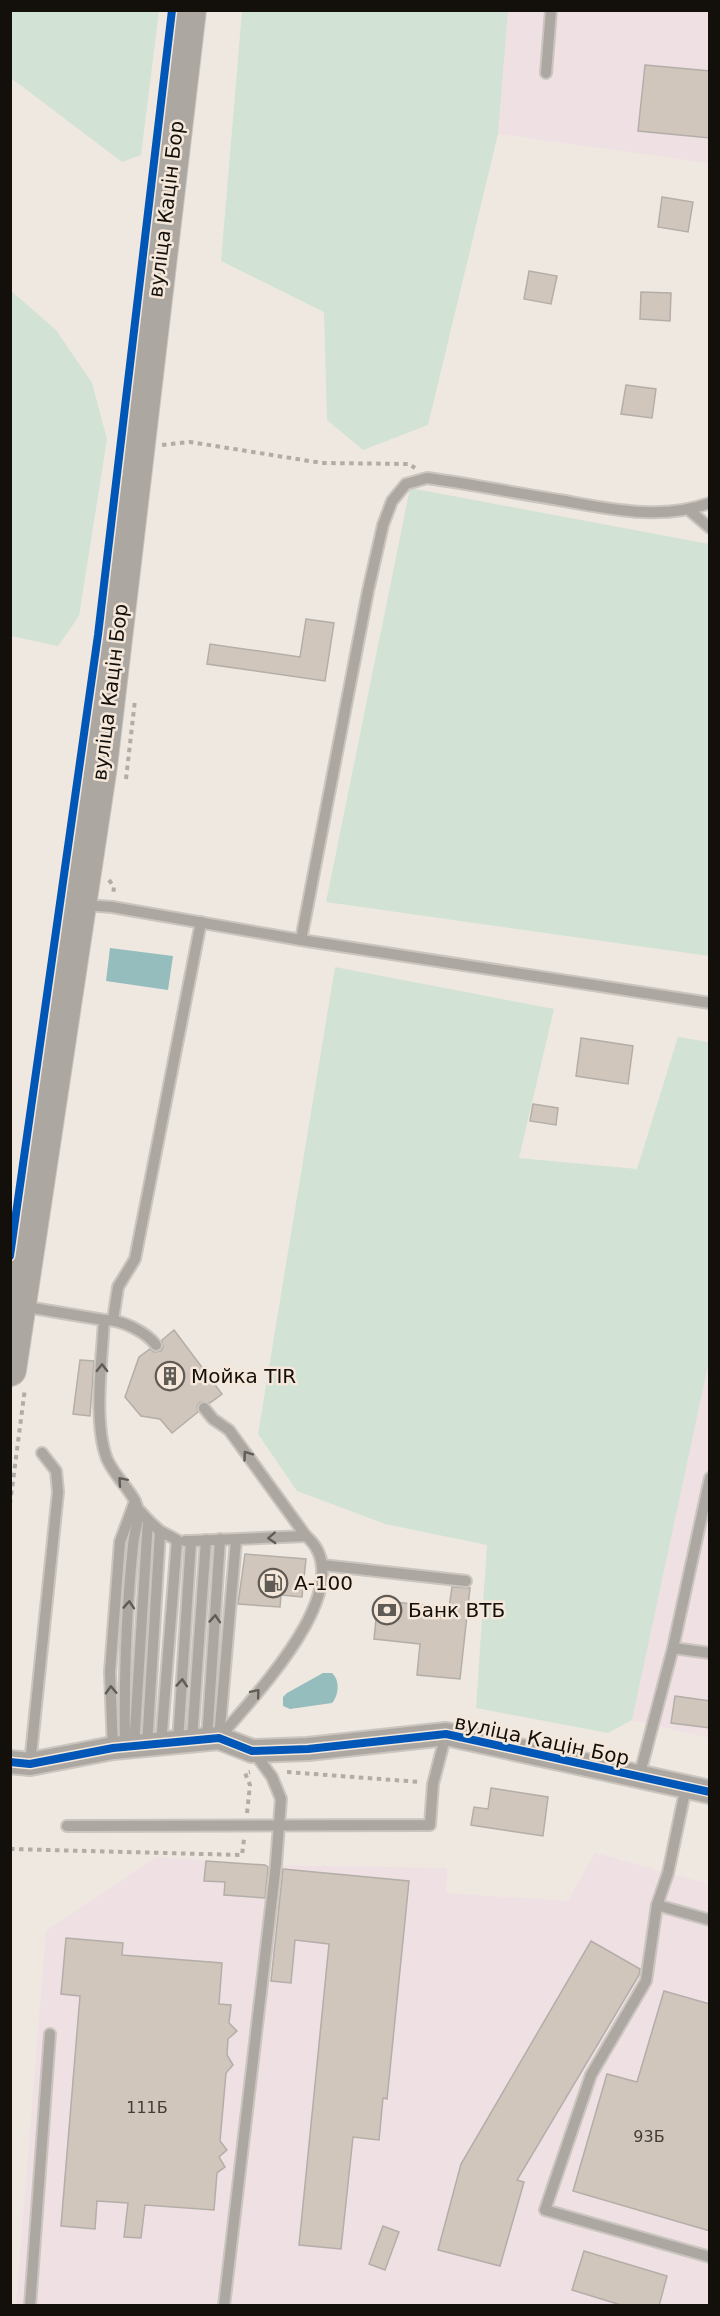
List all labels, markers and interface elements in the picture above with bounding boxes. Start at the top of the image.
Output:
street label: вуліца Кацін Бор [143,119,189,299]
street label: вуліца Кацін Бор [87,602,133,782]
building icon: Мойка TIR [154,1360,186,1392]
one-way arrow [96,1363,108,1372]
place label: Мойка TIR [191,1364,296,1388]
one-way arrow [243,1450,254,1461]
one-way arrow [118,1477,129,1488]
one-way arrow [268,1531,277,1544]
fuel station icon: А-100 [257,1567,289,1599]
place label: А-100 [294,1571,353,1595]
bank icon: Банк ВТБ [371,1594,403,1626]
place label: Банк ВТБ [408,1598,505,1622]
one-way arrow [122,1601,135,1610]
one-way arrow [208,1615,221,1624]
one-way arrow [175,1679,188,1688]
one-way arrow [104,1685,117,1694]
one-way arrow [249,1689,260,1700]
street label: вуліца Кацін Бор [452,1710,632,1770]
house number: 111Б [126,2098,168,2117]
house number: 93Б [633,2127,665,2146]

